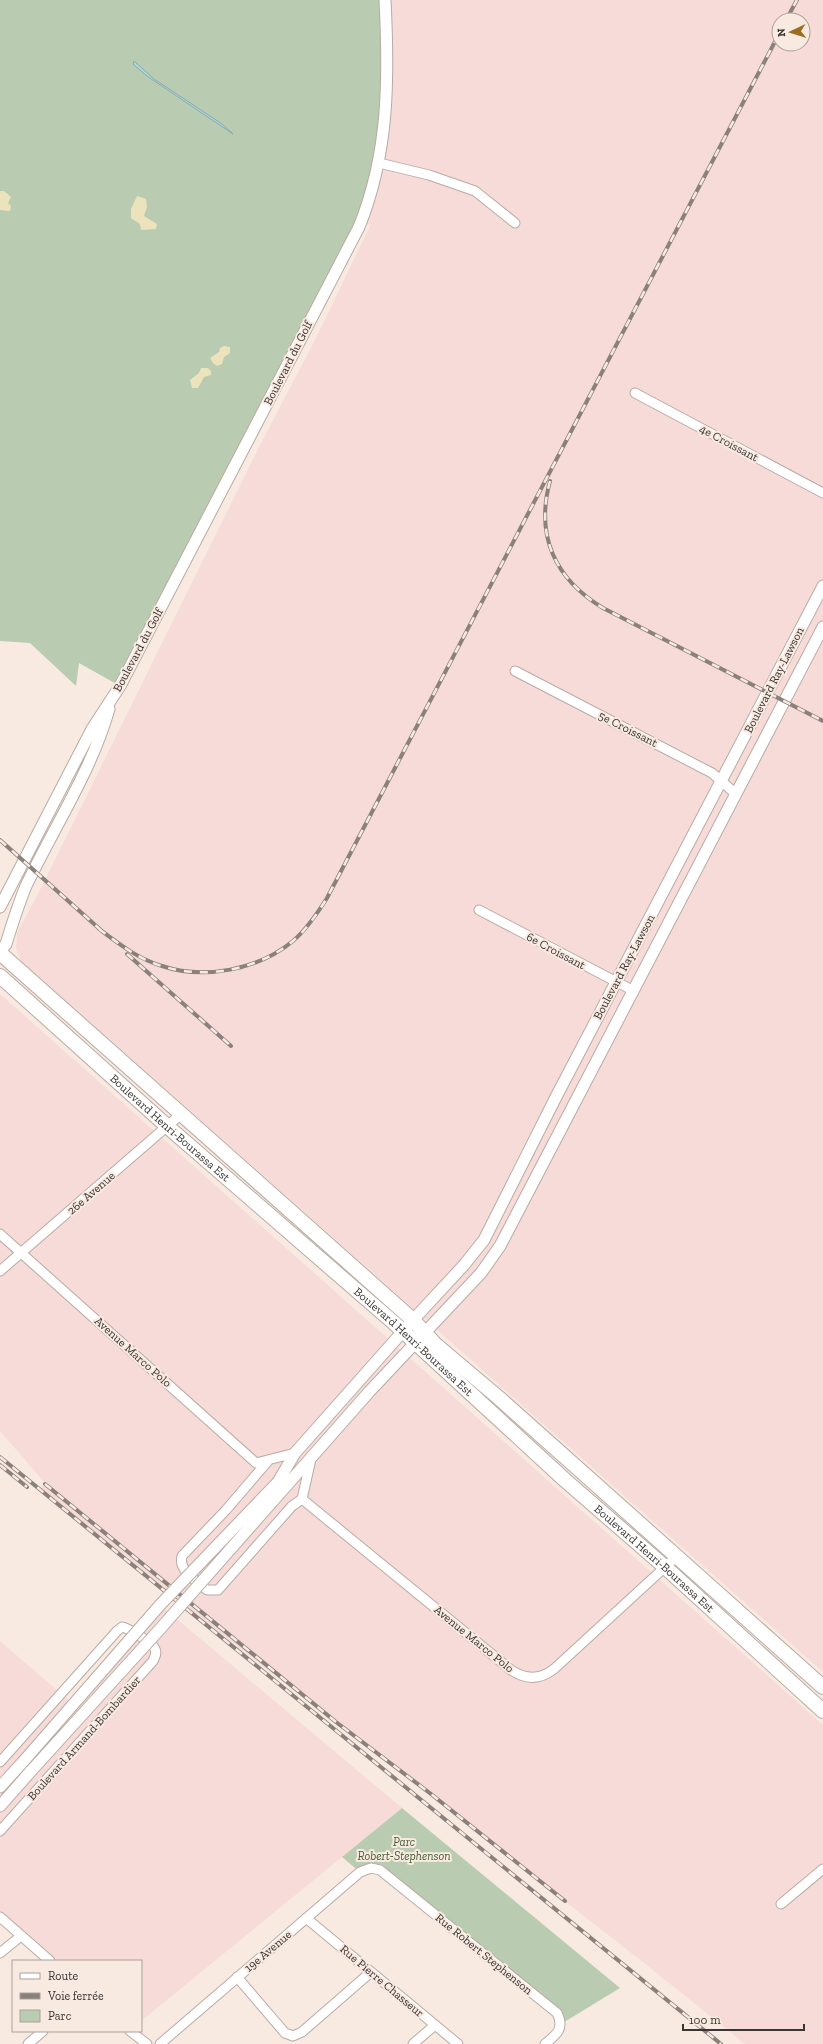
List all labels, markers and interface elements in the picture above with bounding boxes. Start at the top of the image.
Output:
north arrow [771,12,811,52]
text: N [775,27,788,37]
street label: Boulevard du Golf [261,318,316,407]
street label: 4e Croissant [697,422,761,465]
street label: Boulevard du Golf [110,605,166,694]
street label: Boulevard Ray-Lawson [741,625,807,735]
street label: 5e Croissant [596,708,660,750]
street label: Boulevard Ray-Lawson [590,912,658,1022]
street label: 6e Croissant [524,930,588,973]
street label: Boulevard Henri-Bourassa Est [107,1071,233,1185]
street label: 26e Avenue [64,1168,118,1217]
street label: Boulevard Henri-Bourassa Est [351,1284,476,1399]
street label: Avenue Marco Polo [92,1314,174,1390]
street label: Boulevard Henri-Bourassa Est [591,1502,717,1616]
street label: Avenue Marco Polo [431,1603,517,1675]
street label: Boulevard Armand-Bombardier [24,1673,144,1803]
park label: Parc Robert-Stephenson [358,1835,450,1863]
street label: Rue Robert Stephenson [433,1911,535,1998]
street label: 19e Avenue [242,1927,295,1975]
street label: Rue Pierre Chasseur [337,1942,427,2020]
legend [12,1960,142,2032]
text: Route [48,1969,79,1983]
text: Voie ferrée [47,1989,104,2003]
scale bar [683,2006,804,2032]
text: Parc [48,2009,72,2023]
text: 100 m [689,2013,721,2027]

